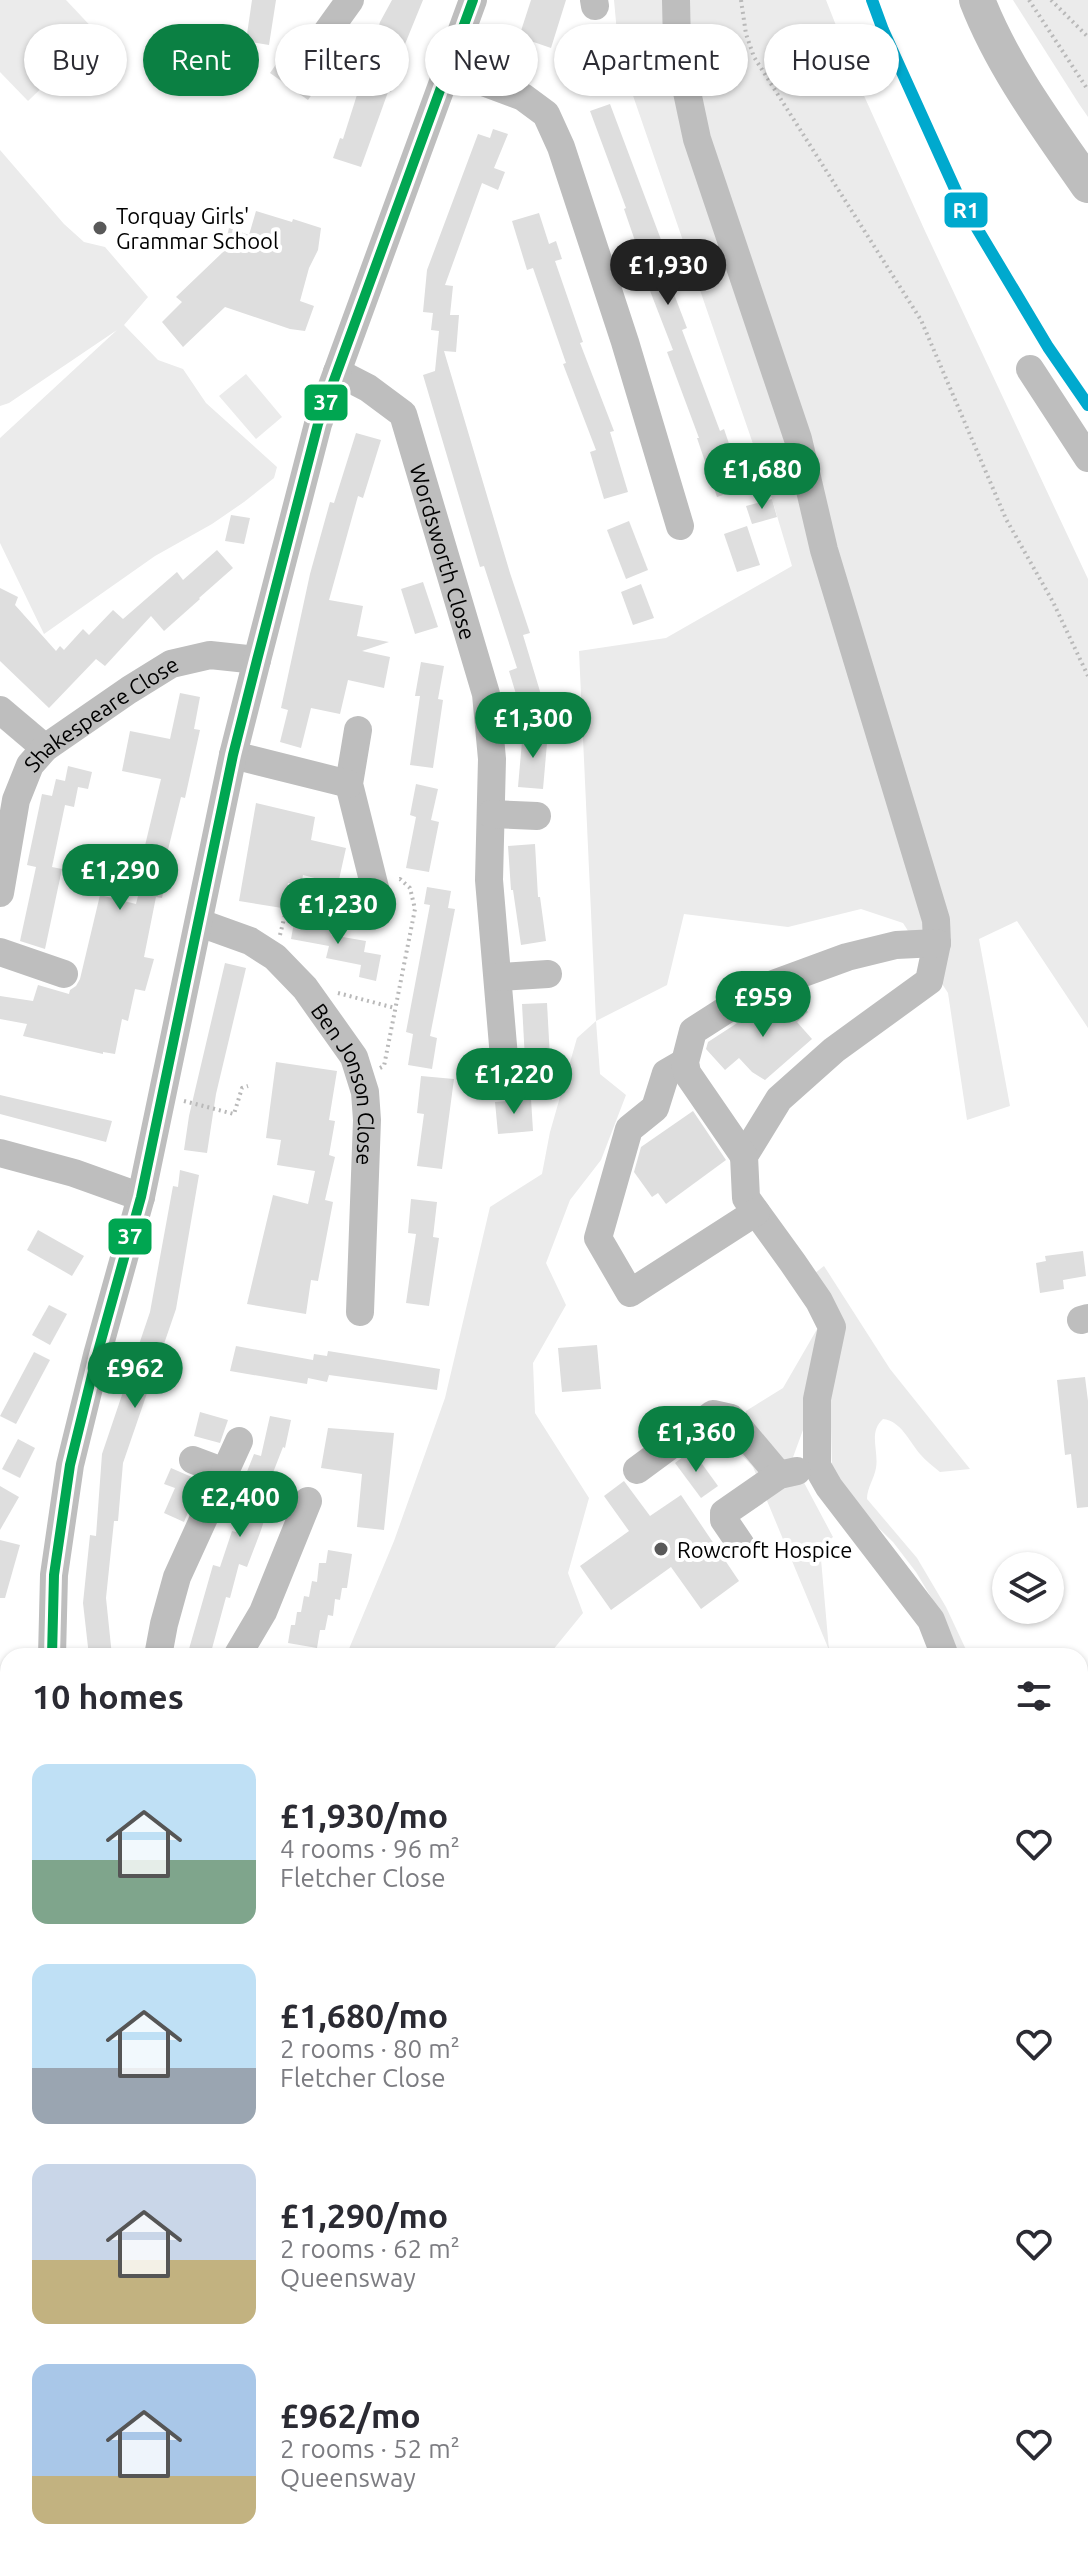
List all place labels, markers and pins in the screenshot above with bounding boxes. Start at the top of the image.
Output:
place label: Torquay Girls' Grammar School [116,203,279,253]
marker: Torquay Girls' Grammar School [91,219,109,237]
pin: £1,930 [603,239,733,307]
pin: £1,680 [697,443,827,511]
pin: £1,300 [468,692,598,760]
pin: £1,290 [55,844,185,912]
pin: £1,230 [273,878,403,946]
pin: £959 [716,971,810,1039]
pin: £1,220 [449,1048,579,1116]
pin: £962 [88,1342,182,1410]
pin: £1,360 [631,1406,761,1474]
pin: £2,400 [175,1471,305,1539]
place label: Rowcroft Hospice [677,1537,852,1562]
marker: Rowcroft Hospice [652,1540,670,1558]

